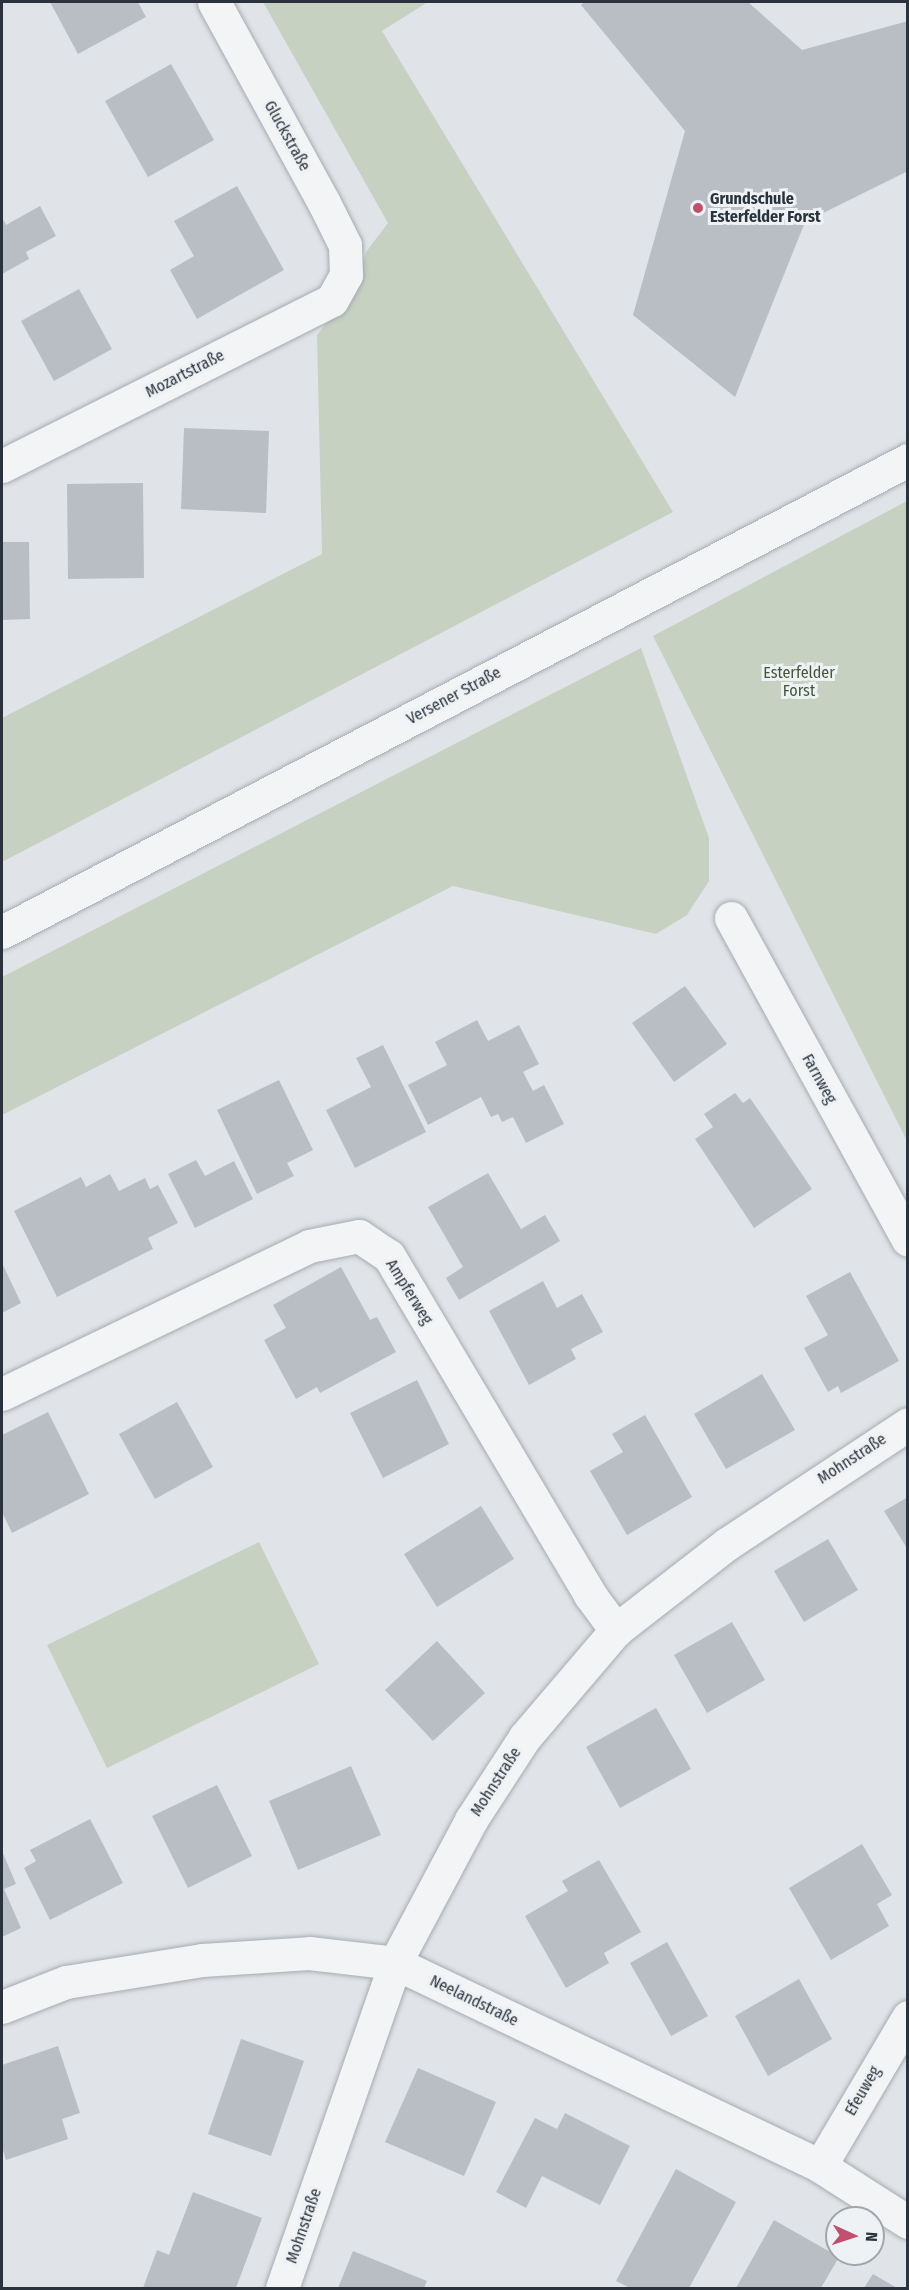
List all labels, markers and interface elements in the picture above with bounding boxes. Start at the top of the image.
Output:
street label: Gluckstraße [260,97,314,175]
place label: Grundschule Esterfelder Forst [710,189,821,227]
marker: Grundschule Esterfelder Forst [691,201,705,215]
street label: Mozartstraße [142,346,228,402]
street label: Versener Straße [404,663,504,729]
park label: Esterfelder Forst [763,663,835,701]
street label: Farnweg [798,1051,840,1107]
street label: Ampferweg [381,1256,437,1328]
street label: Mohnstraße [814,1430,890,1488]
street label: Mohnstraße [467,1744,525,1820]
street label: Neelandstraße [427,1971,521,2031]
street label: Efeuweg [841,2063,885,2119]
street label: Mohnstraße [282,2186,326,2266]
north arrow [825,2206,885,2266]
text: N [862,2232,881,2242]

